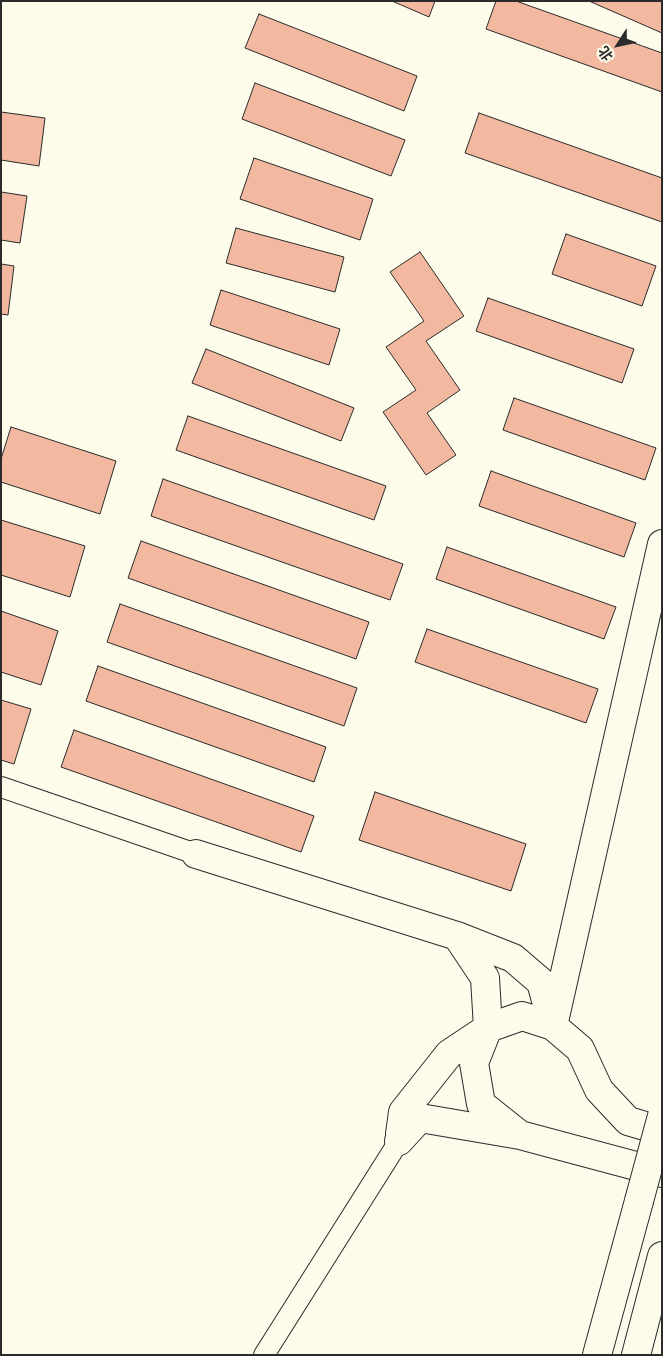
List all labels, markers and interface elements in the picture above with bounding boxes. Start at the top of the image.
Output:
north arrow [593,20,643,70]
text: 北 [595,43,616,64]

